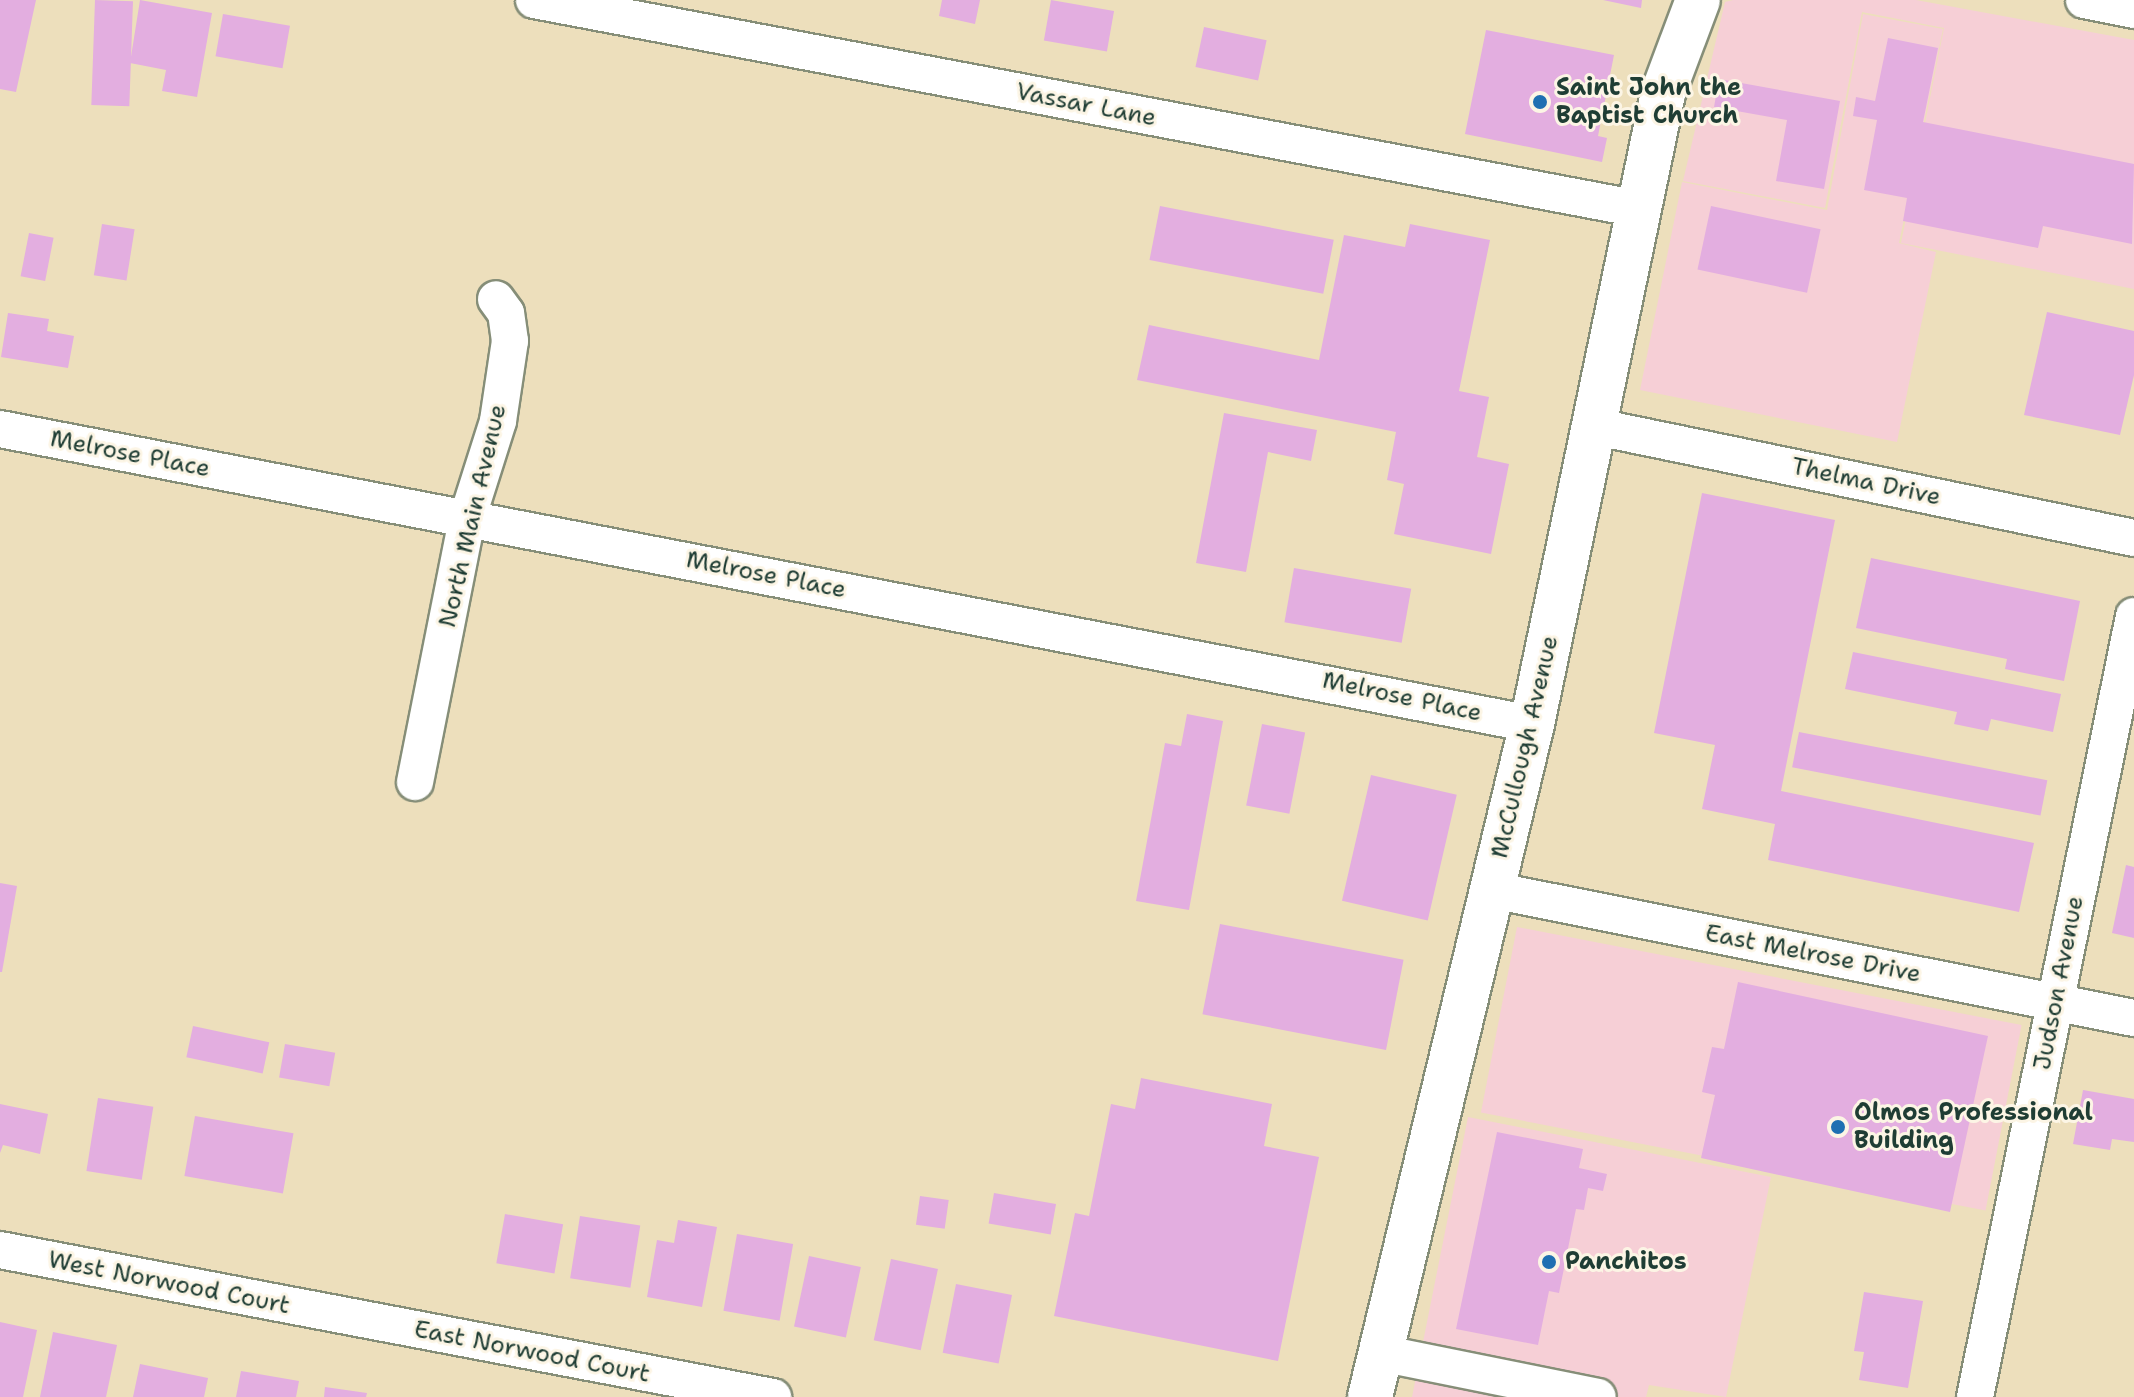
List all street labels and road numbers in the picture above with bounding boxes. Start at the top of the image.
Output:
street label: Vassar Lane [1014,77,1158,133]
street label: North Main Avenue [433,402,513,630]
street label: Melrose Place [48,424,212,484]
street label: Thelma Drive [1789,452,1943,512]
street label: Melrose Place [684,545,848,605]
street label: McCullough Avenue [1485,633,1565,861]
street label: Melrose Place [1320,666,1484,728]
street label: Judson Avenue [2028,894,2090,1072]
street label: East Melrose Drive [1703,919,1923,989]
street label: West Norwood Court [46,1245,292,1321]
street label: East Norwood Court [412,1315,652,1389]

